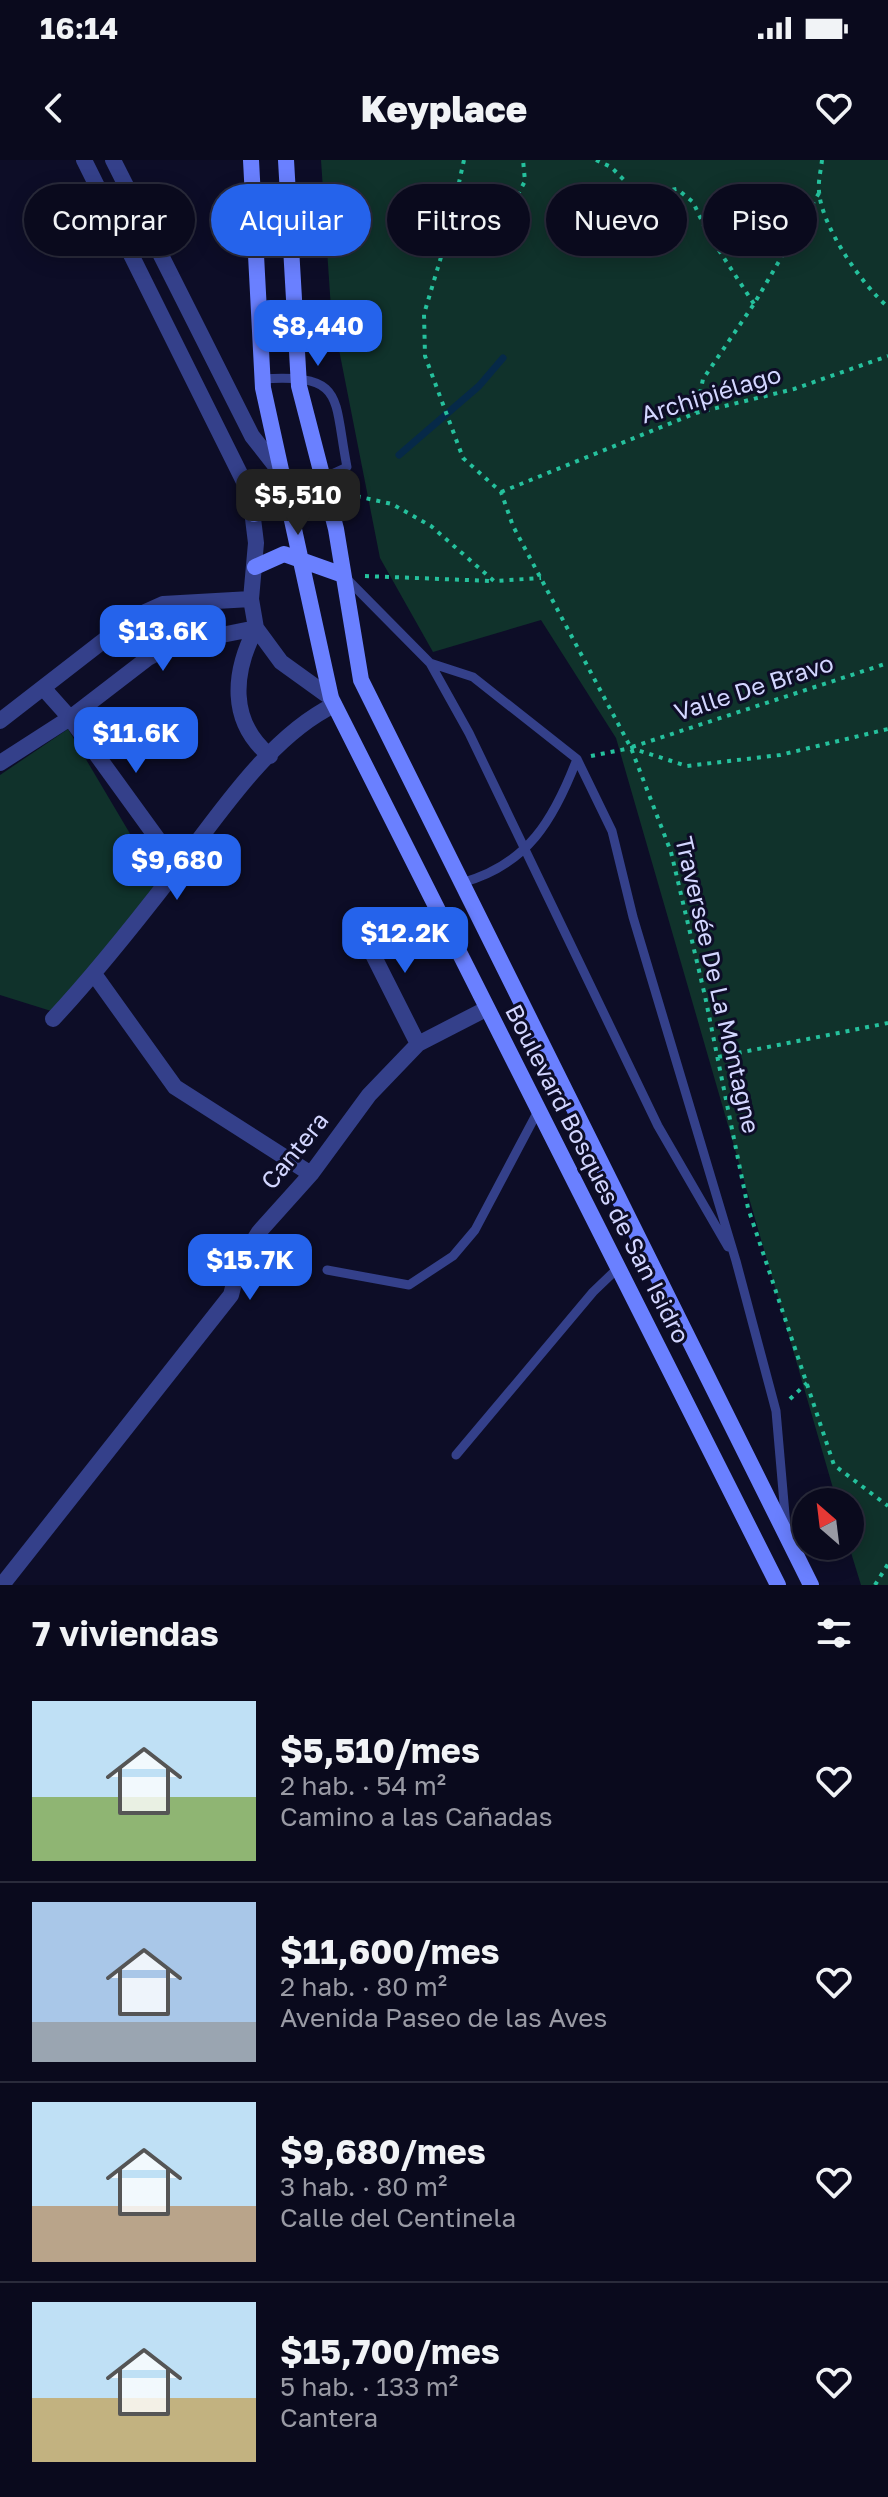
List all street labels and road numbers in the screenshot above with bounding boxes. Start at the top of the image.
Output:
street label: Archipiélago [637,359,784,429]
street label: Valle De Bravo [670,647,837,726]
street label: Traversée De La Montagne [670,833,767,1136]
street label: Boulevard Bosques de San Isidro [500,999,697,1348]
street label: Cantera [254,1106,334,1194]

